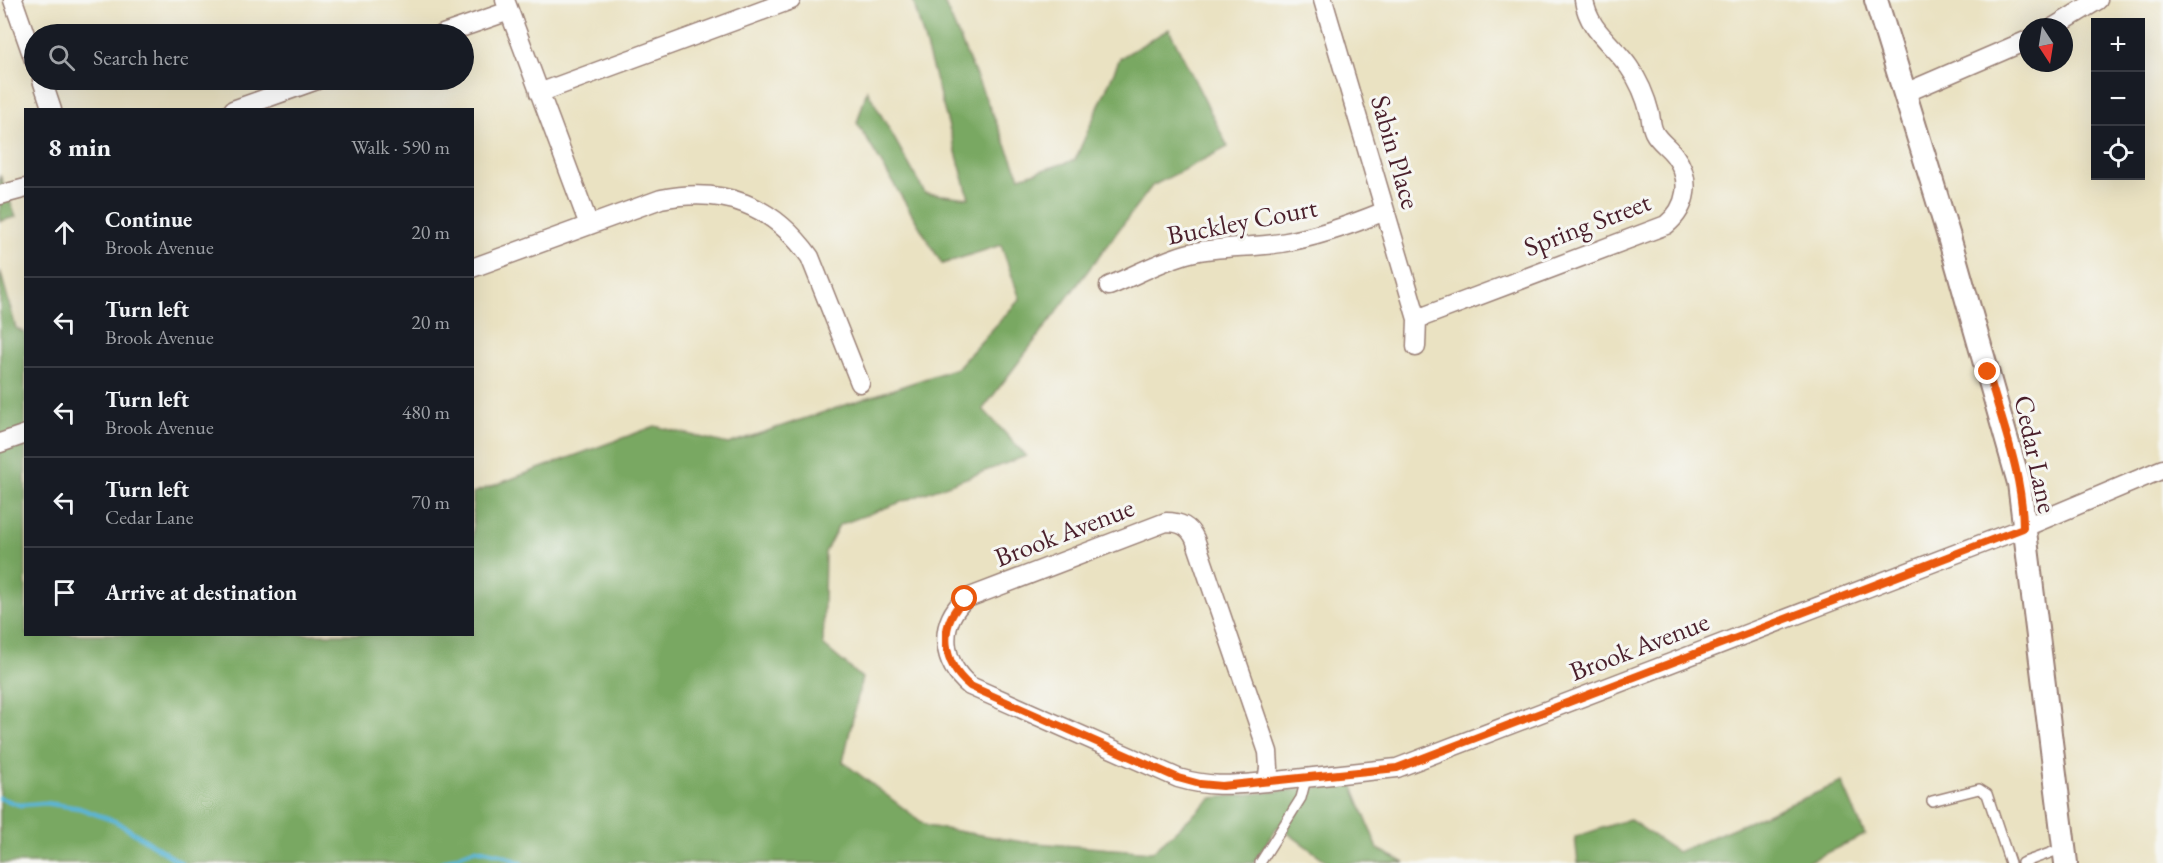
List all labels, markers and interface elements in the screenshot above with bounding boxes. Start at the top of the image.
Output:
north arrow [2019,18,2073,72]
map controls [2091,18,2145,180]
button: + [2091,18,2145,72]
search box [24,24,474,90]
icon: search [45,41,78,74]
text: Search here [93,43,188,72]
button: − [2091,72,2145,126]
street label: Sabin Place [1363,91,1429,213]
button: locate [2091,126,2145,180]
text: 8 min [48,130,111,164]
text: Walk · 590 m [351,134,450,160]
street label: Spring Street [1519,184,1656,264]
street label: Buckley Court [1164,189,1321,253]
text: Continue [105,205,192,234]
icon: ahead [48,216,81,249]
text: 20 m [411,219,450,245]
text: Brook Avenue [105,234,214,260]
text: Turn left [105,295,189,324]
icon: left [48,306,81,339]
text: 20 m [411,309,450,335]
text: Brook Avenue [105,324,214,350]
route end [1974,358,2000,384]
text: Turn left [105,385,189,414]
street label: Cedar Lane [2006,392,2066,516]
icon: left [48,396,81,429]
text: 480 m [402,399,450,425]
text: Brook Avenue [105,414,214,440]
text: Turn left [105,475,189,504]
icon: left [48,486,81,519]
text: 70 m [411,489,450,515]
street label: Brook Avenue [989,489,1139,575]
text: Cedar Lane [105,504,194,530]
icon: arrive [48,576,81,609]
text: Arrive at destination [105,578,297,607]
route start [951,585,977,611]
street label: Brook Avenue [1564,603,1714,689]

